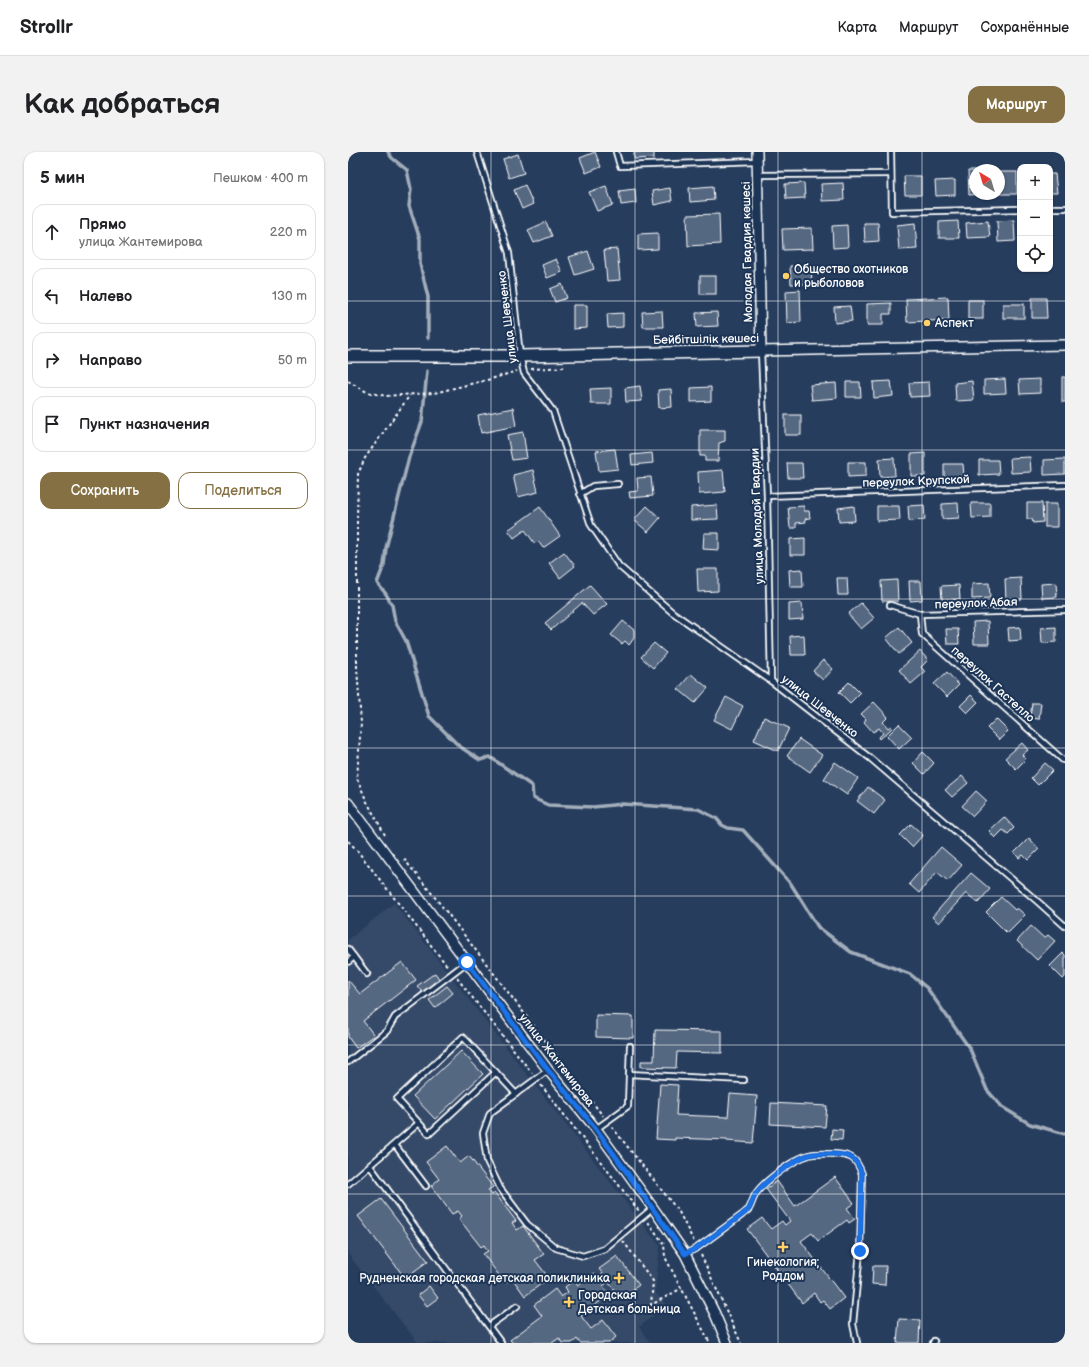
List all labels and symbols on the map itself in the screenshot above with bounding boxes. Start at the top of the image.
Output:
north arrow [969,164,1005,200]
street label: Молодая Гвардия көшесі [739,181,756,323]
place label: Общество охотников и рыболовов [794,262,909,291]
street label: улица Шевченко [494,270,521,364]
marker: Общество охотников и рыболовов [781,271,791,281]
place label: Аспект [934,316,974,331]
marker: Аспект [922,318,932,328]
street label: Бейбітшілік көшесі [653,331,759,348]
street label: улица Молодой Гвардии [748,448,767,584]
street label: переулок Крупской [862,472,970,491]
street label: переулок Абая [934,595,1018,612]
street label: переулок Гастелло [948,643,1037,726]
street label: улица Шевченко [778,672,861,741]
route start [458,953,476,971]
street label: улица Жантемирова [516,1011,598,1110]
marker: Гинекология; Роддом [777,1241,789,1253]
route end [851,1242,869,1260]
place label: Гинекология; Роддом [747,1255,819,1284]
place label: Рудненская городская детская поликлиника [359,1271,610,1286]
marker: Рудненская городская детская поликлиника [613,1272,625,1284]
place label: Городская Детская больница [578,1288,681,1317]
marker: Городская Детская больница [563,1296,575,1308]

